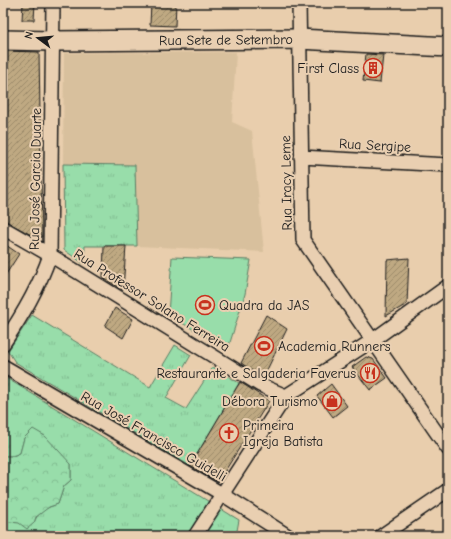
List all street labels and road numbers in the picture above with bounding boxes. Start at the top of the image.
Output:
street label: Rua Sete de Setembro [159,31,293,49]
street label: Rua José Garcia Duarte [26,108,45,250]
street label: Rua Iracy Leme [277,135,296,231]
street label: Rua Sergipe [338,135,412,156]
street label: Rua Professor Solano Ferreira [71,245,233,356]
street label: Rua José Francisco Guidelli [78,388,230,485]

